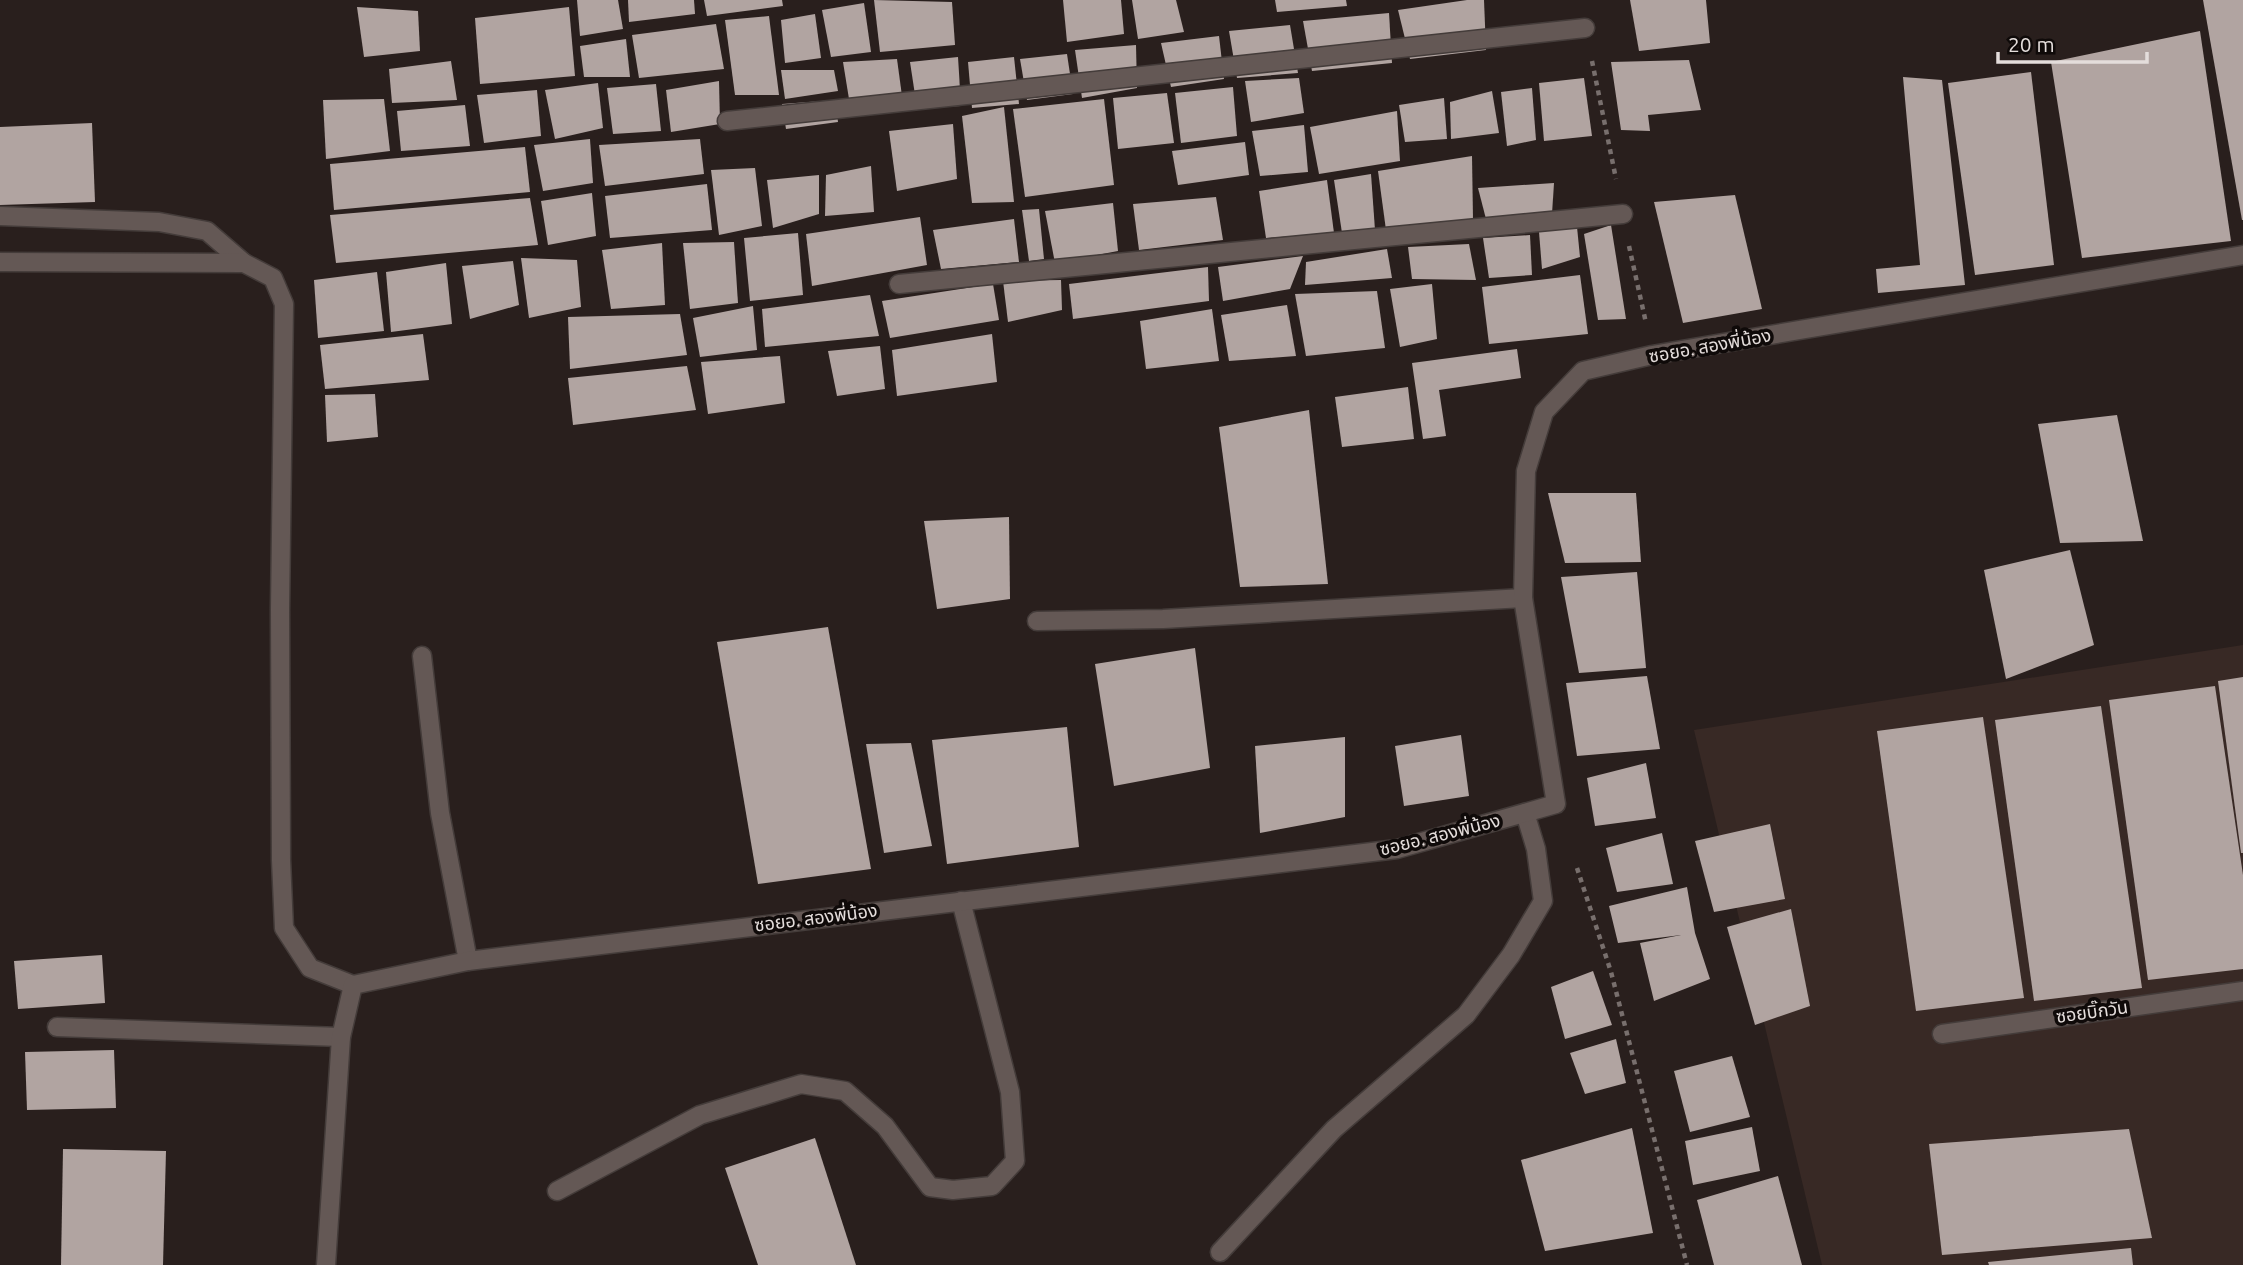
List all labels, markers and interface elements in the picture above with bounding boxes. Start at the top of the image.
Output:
scale bar [1998,21,2147,65]
text: 20 m [2008,32,2055,56]
street label: ซอยอ. สองพี่น้อง [1647,322,1772,366]
street label: ซอยอ. สองพี่น้อง [1377,807,1502,859]
street label: ซอยอ. สองพี่น้อง [753,898,879,934]
street label: ซอยบิ๊กวัน [2054,995,2129,1026]

